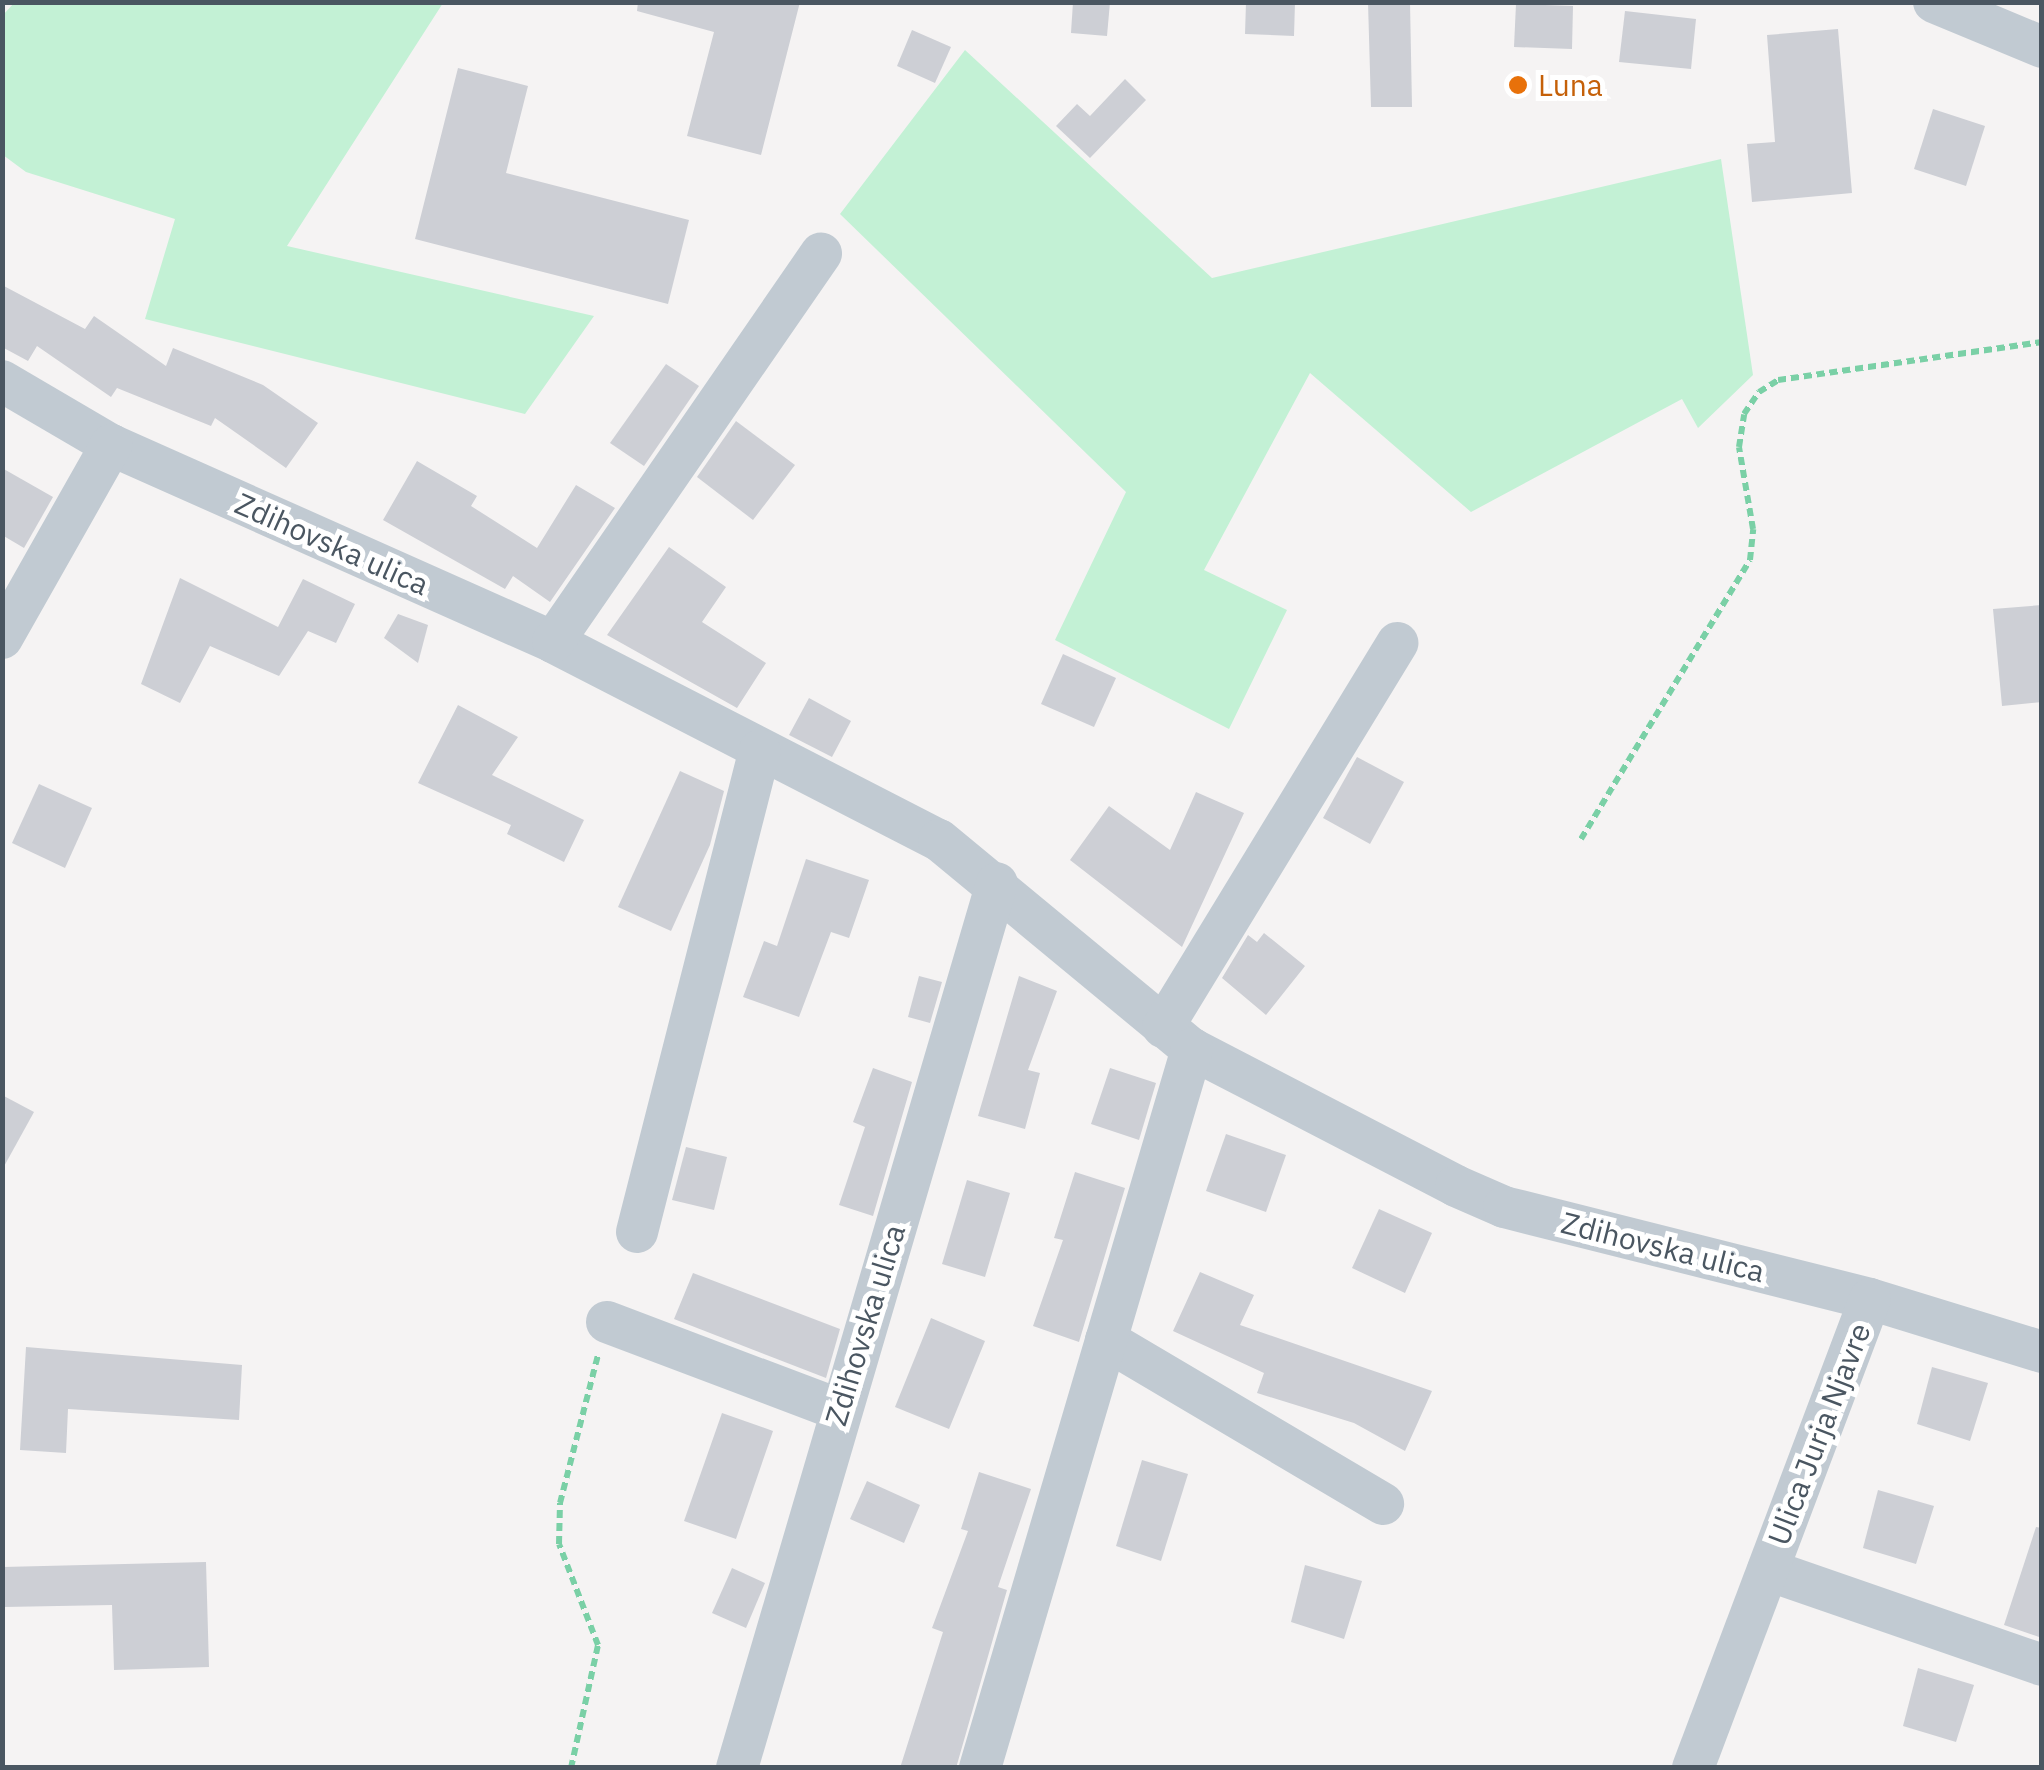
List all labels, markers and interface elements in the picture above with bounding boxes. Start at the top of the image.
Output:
place label: Luna [1538,67,1603,103]
marker: Luna [1507,74,1529,96]
street label: Zdihovska ulica [230,485,434,603]
street label: Zdihovska ulica [1558,1204,1768,1290]
street label: Zdihovska ulica [817,1220,913,1430]
street label: Ulica Jurja Njavre [1760,1318,1878,1550]

